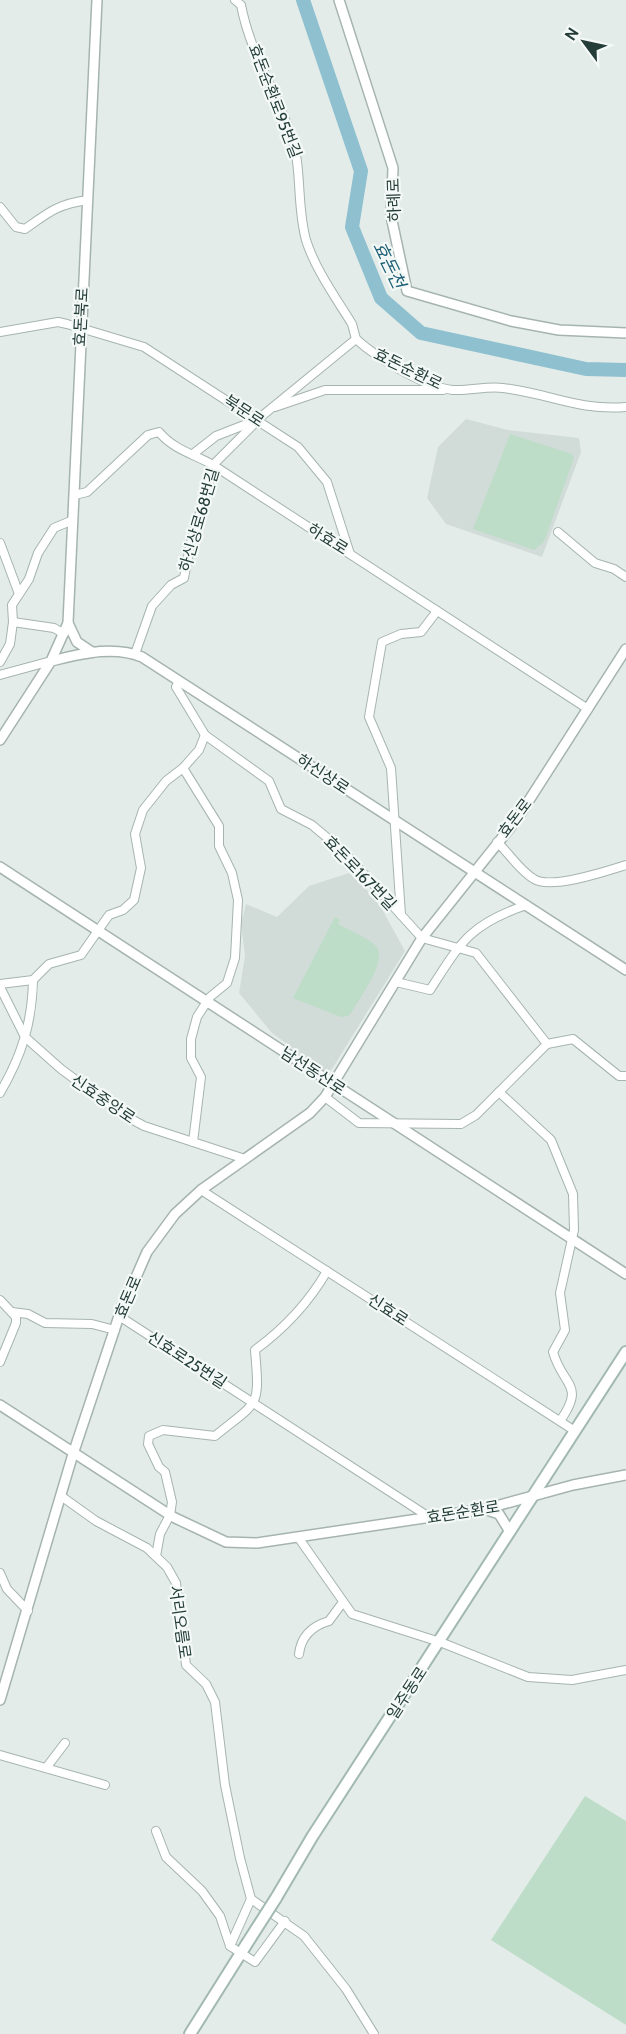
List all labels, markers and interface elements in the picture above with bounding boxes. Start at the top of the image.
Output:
north arrow [554,12,614,72]
text: N [561,24,583,44]
street label: 효돈순환로95번길 [244,41,306,161]
street label: 하례로 [384,177,404,222]
water label: 효돈천 [368,238,411,294]
street label: 효돈북로 [70,287,92,347]
street label: 효돈순환로 [371,344,445,394]
street label: 북문로 [220,391,268,431]
street label: 하신상로68번길 [175,466,223,574]
street label: 하효로 [304,519,352,559]
street label: 하신상로 [293,750,353,798]
street label: 효돈로 [494,794,536,841]
street label: 효돈로167번길 [320,832,400,914]
street label: 남선동산로 [277,1043,349,1099]
street label: 신효중앙로 [67,1071,139,1128]
street label: 효돈로 [111,1273,145,1321]
street label: 신효로 [364,1290,412,1330]
street label: 신효로25번길 [144,1327,230,1393]
street label: 효돈순환로 [425,1497,501,1527]
street label: 서리오름로 [165,1584,195,1660]
street label: 일주동로 [383,1663,431,1723]

